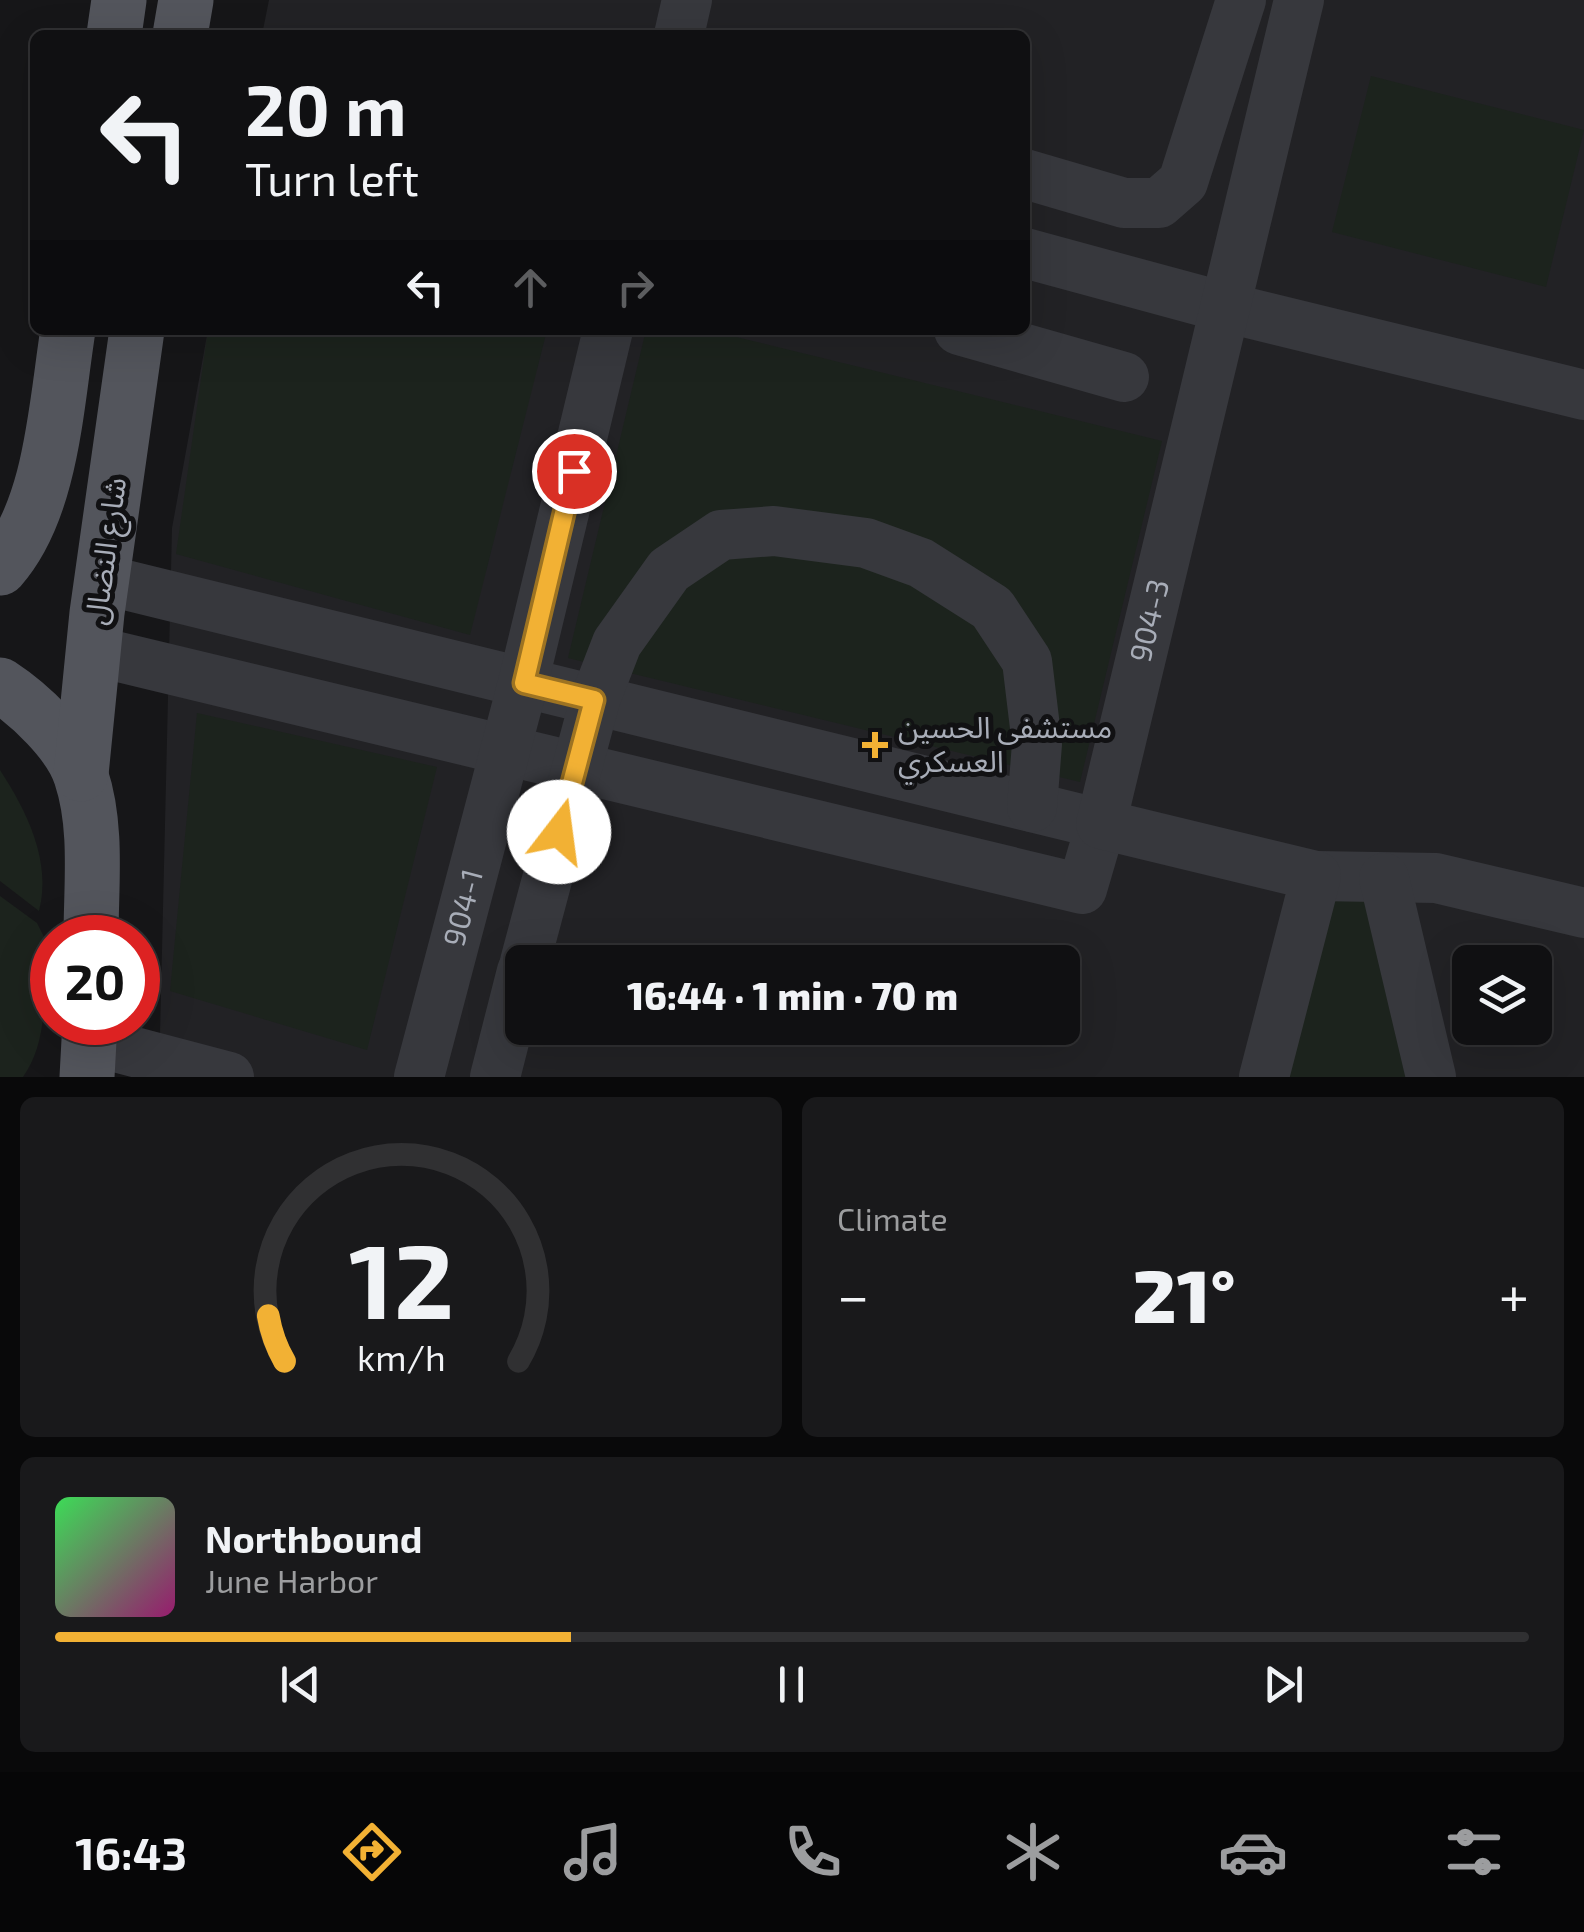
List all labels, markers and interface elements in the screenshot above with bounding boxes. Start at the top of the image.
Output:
text: 20 m [245,66,407,150]
icon: left [80,70,210,200]
text: Turn left [245,151,419,205]
icon: left [398,260,453,315]
icon: ahead [503,260,558,315]
icon: right [608,260,663,315]
pin [532,429,617,514]
icon: arrive [547,444,602,499]
street label: شارع النضال [76,475,138,628]
street label: 904-3 [1121,575,1175,665]
place label: مستشفى الحسين العسكري [898,708,1112,785]
marker: مستشفى الحسين العسكري [862,732,888,758]
position arrow [507,780,611,884]
street label: 904-1 [434,865,489,950]
speed limit sign: 20 [30,915,160,1045]
map controls [1452,945,1552,1045]
button: layers [1452,945,1552,1045]
text: 16:44 · 1 min · 70 m [627,972,958,1018]
text: Climate [837,1199,948,1237]
text: 12 [348,1215,454,1340]
text: 21° [1132,1248,1236,1338]
text: − [837,1261,869,1327]
text: + [1499,1261,1529,1327]
text: km/h [357,1335,445,1378]
text: Northbound [205,1515,423,1561]
text: June Harbor [205,1561,378,1599]
icon: previous [273,1657,328,1712]
icon: pause [764,1657,819,1712]
icon: next [1256,1657,1311,1712]
icon: directions [337,1817,407,1887]
icon: music [558,1817,628,1887]
icon: phone [778,1817,848,1887]
icon: climate [998,1817,1068,1887]
icon: car [1218,1817,1288,1887]
icon: filters [1439,1817,1509,1887]
text: 16:43 [75,1825,187,1879]

